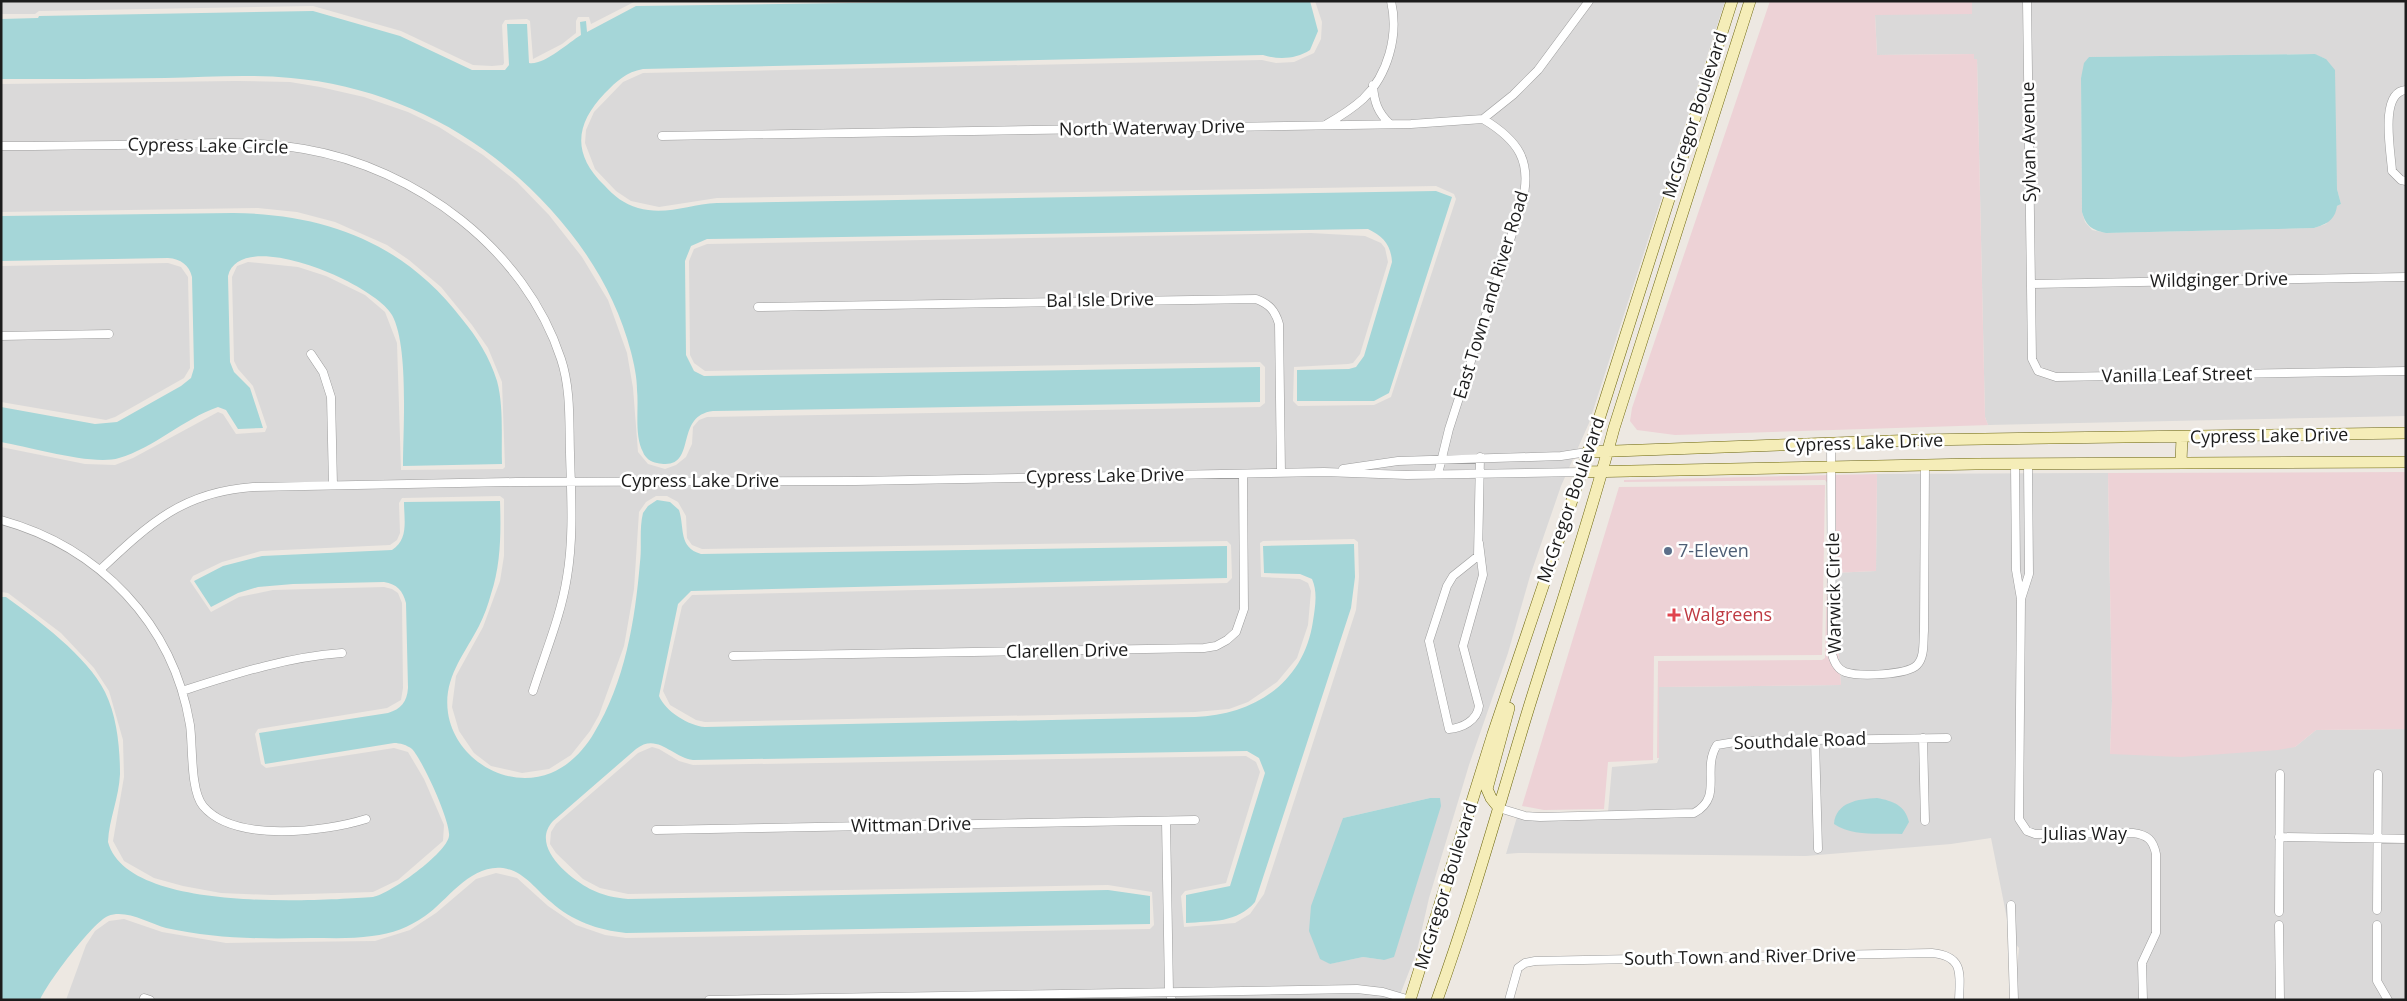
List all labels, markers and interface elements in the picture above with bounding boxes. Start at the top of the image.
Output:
street label: McGregor Boulevard [1656,28,1732,201]
street label: Sylvan Avenue [2015,81,2041,203]
street label: North Waterway Drive [1059,113,1245,141]
street label: Cypress Lake Circle [127,132,289,158]
street label: East Town and River Road [1447,188,1533,402]
street label: Wildginger Drive [2150,266,2288,292]
street label: Bal Isle Drive [1046,286,1154,312]
street label: Vanilla Leaf Street [2101,361,2252,387]
street label: McGregor Boulevard [1530,414,1610,586]
street label: Cypress Lake Drive [2190,422,2348,448]
street label: Cypress Lake Drive [1784,427,1944,457]
street label: Cypress Lake Drive [1026,462,1184,488]
street label: Cypress Lake Drive [621,468,779,492]
street label: Warwick Circle [1820,532,1846,654]
place label: 7-Eleven [1678,538,1749,562]
marker: 7-Eleven [1662,545,1674,557]
place label: Walgreens [1684,602,1772,626]
marker: Walgreens [1668,609,1680,621]
street label: Clarellen Drive [1006,637,1128,663]
street label: Southdale Road [1733,726,1867,754]
street label: McGregor Boulevard [1408,799,1482,972]
street label: Wittman Drive [851,811,971,837]
street label: Julias Way [2041,821,2128,845]
street label: South Town and River Drive [1624,942,1856,970]

